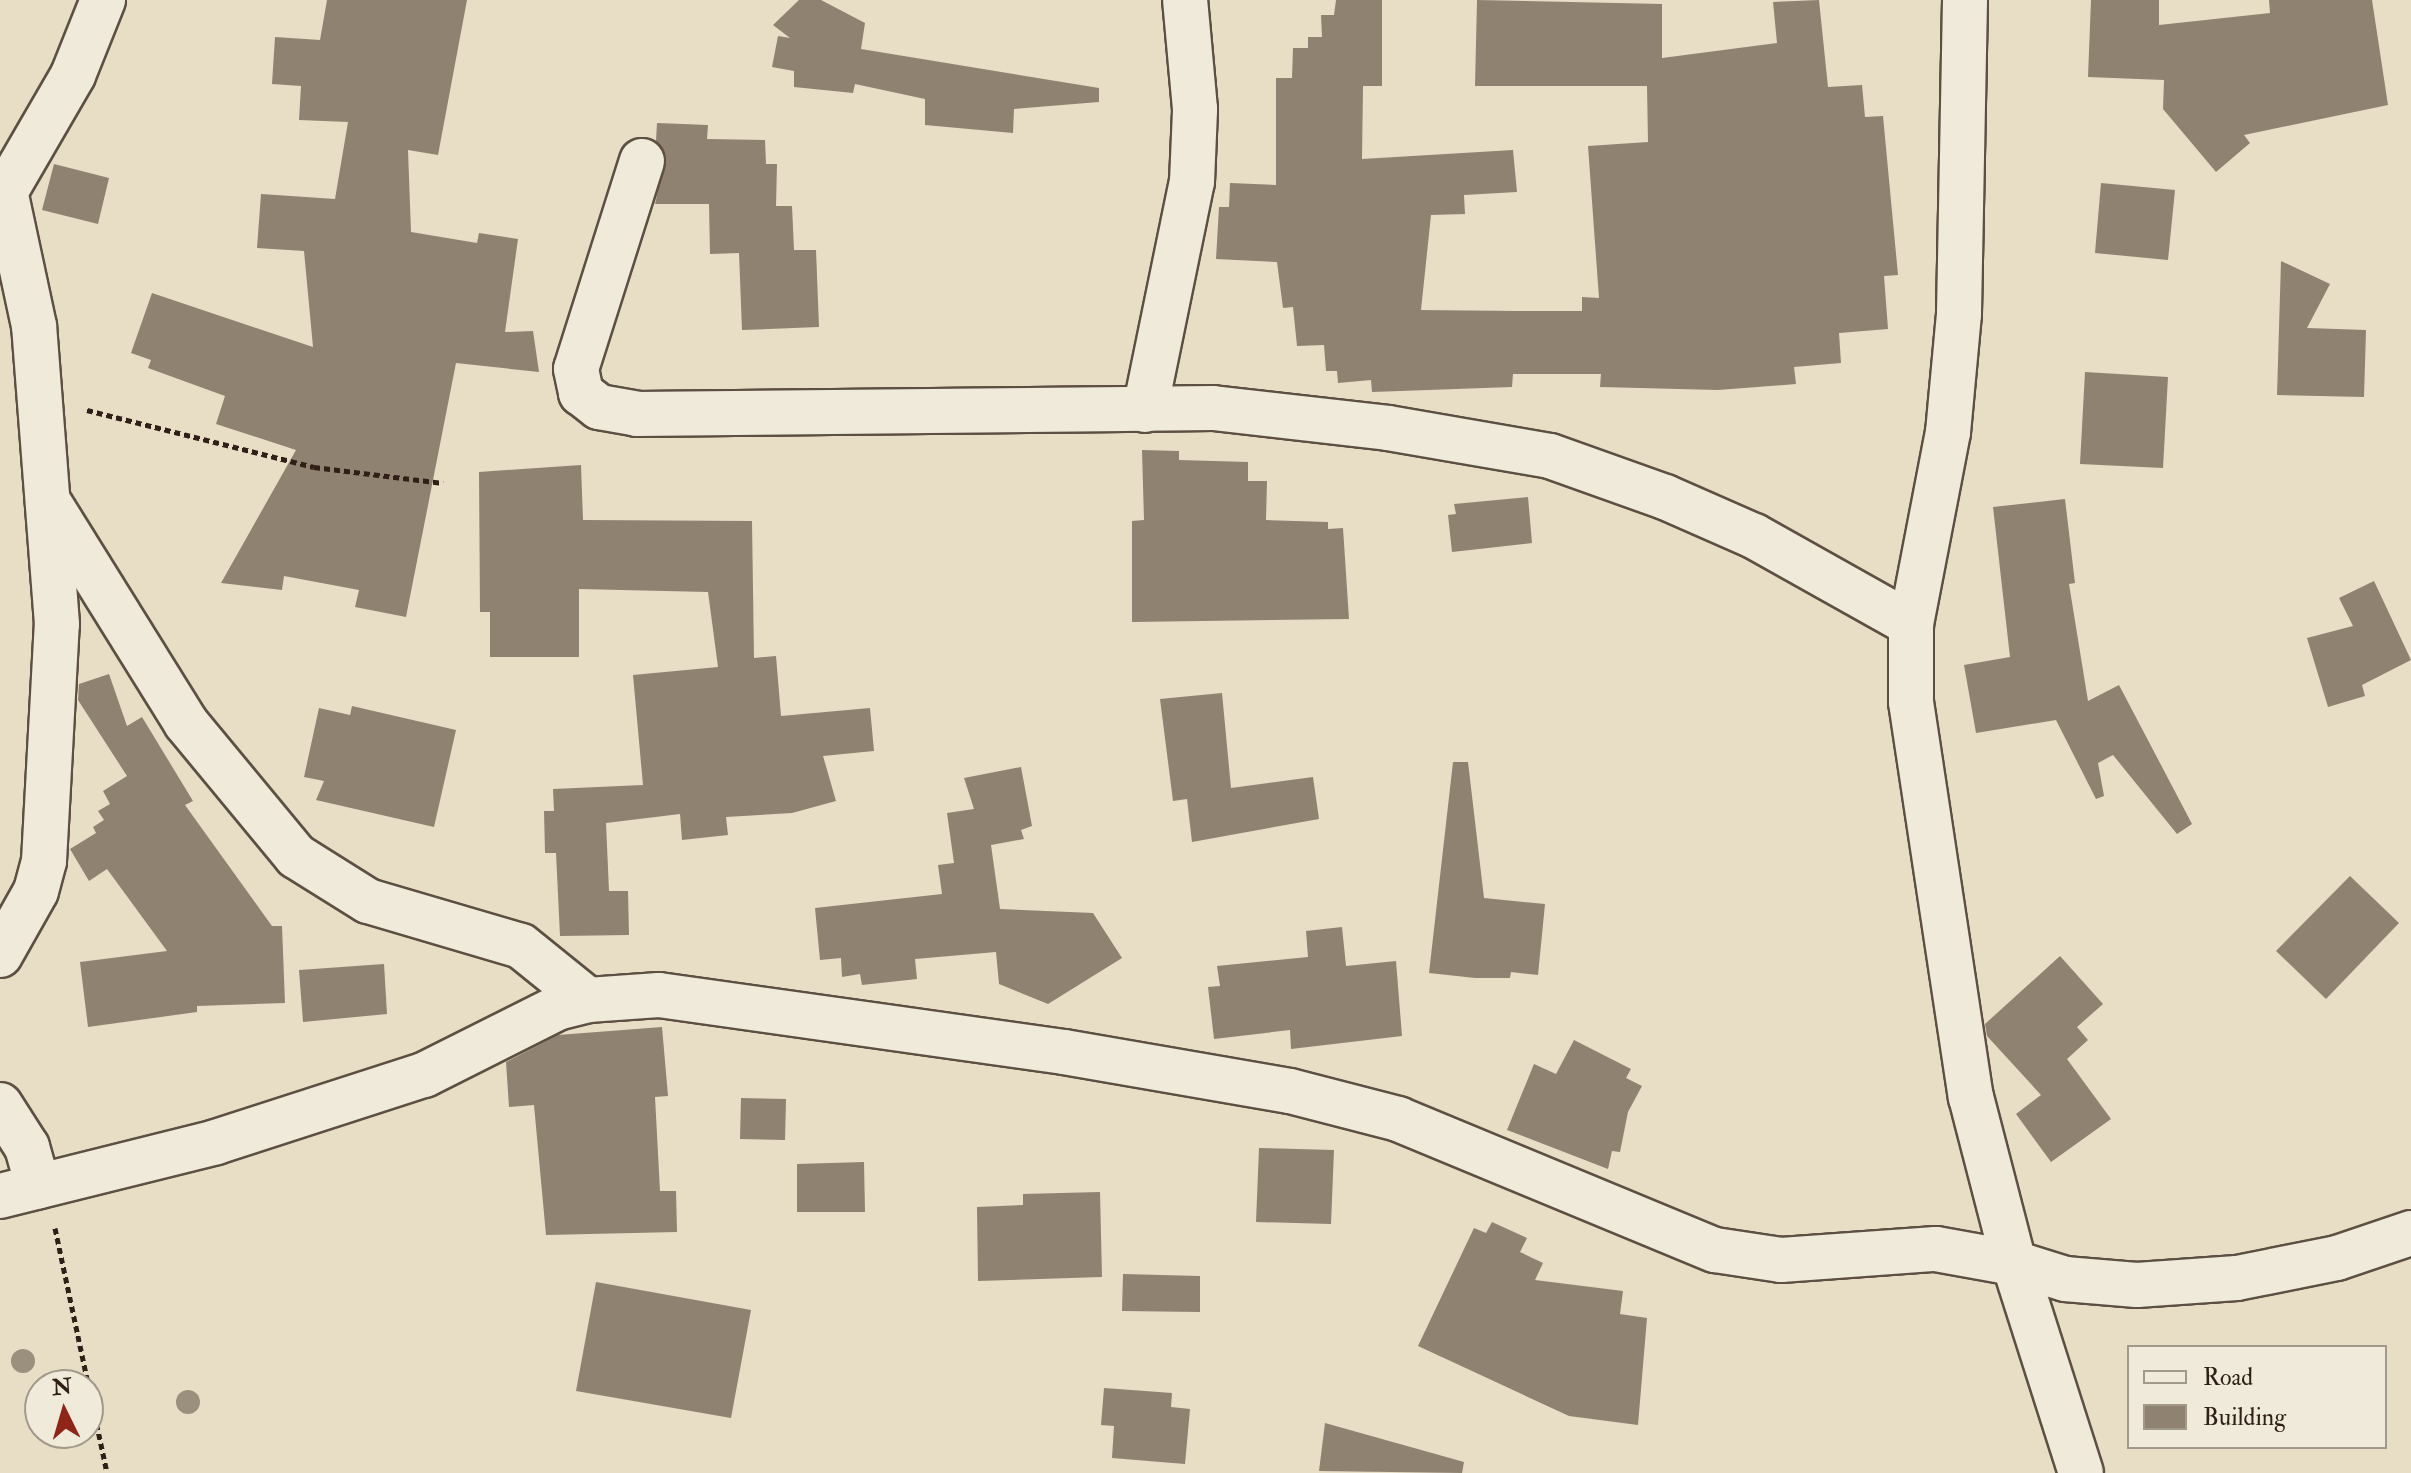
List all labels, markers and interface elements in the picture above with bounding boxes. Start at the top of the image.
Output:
legend [2127,1345,2387,1449]
text: Road [2203,1362,2253,1393]
north arrow [24,1369,104,1449]
text: N [51,1372,73,1402]
text: Building [2203,1402,2286,1433]

